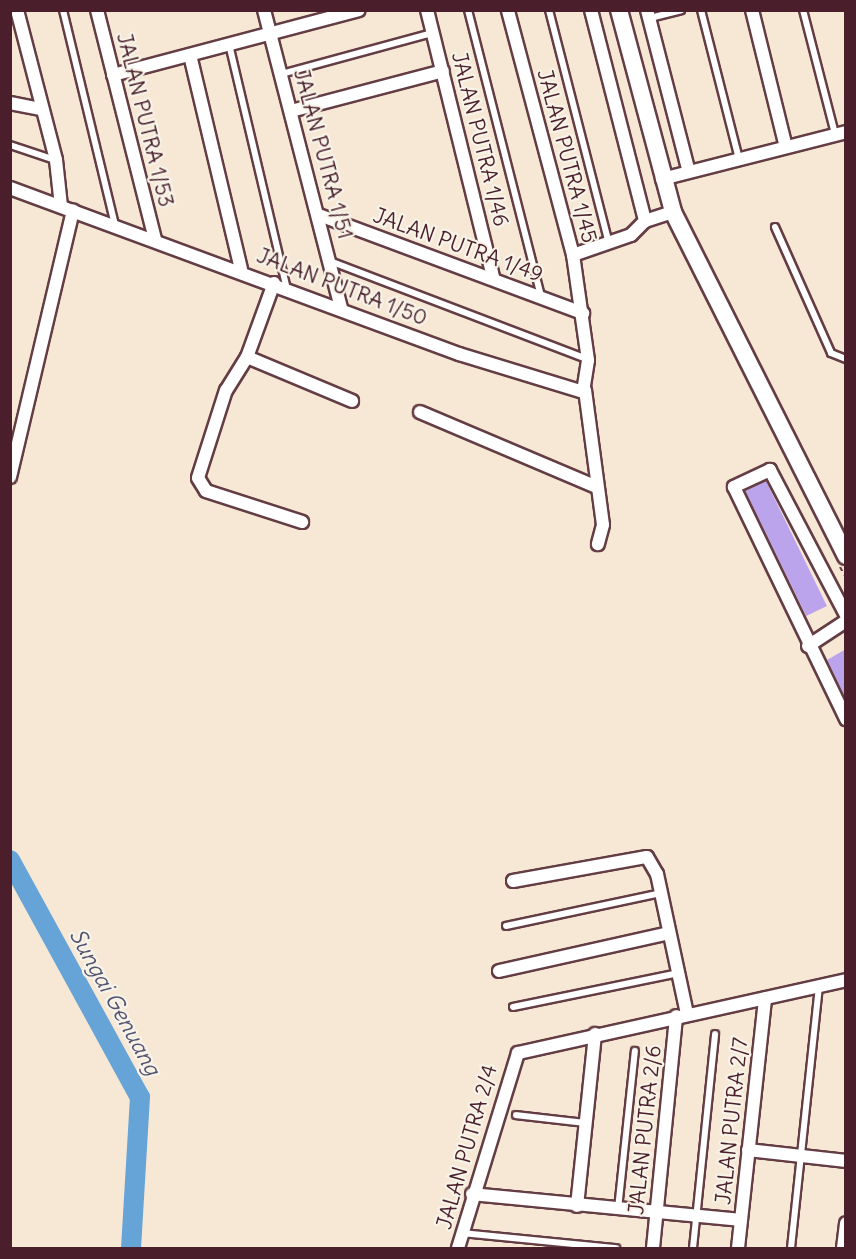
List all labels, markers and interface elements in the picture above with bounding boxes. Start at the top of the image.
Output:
street label: JALAN PUTRA 1/53 [111,30,179,210]
street label: JALAN PUTRA 1/46 [446,49,514,229]
street label: JALAN PUTRA 1/51 [288,66,358,242]
street label: JALAN PUTRA 1/45 [532,66,602,246]
street label: JALAN PUTRA 1/49 [370,203,546,287]
street label: JALAN PUTRA 1/50 [253,243,431,331]
water label: Sungai Genuang [64,924,166,1080]
street label: JALAN PUTRA 2/7 [711,1036,753,1206]
street label: JALAN PUTRA 2/6 [624,1044,666,1216]
street label: JALAN PUTRA 2/4 [431,1062,503,1232]

